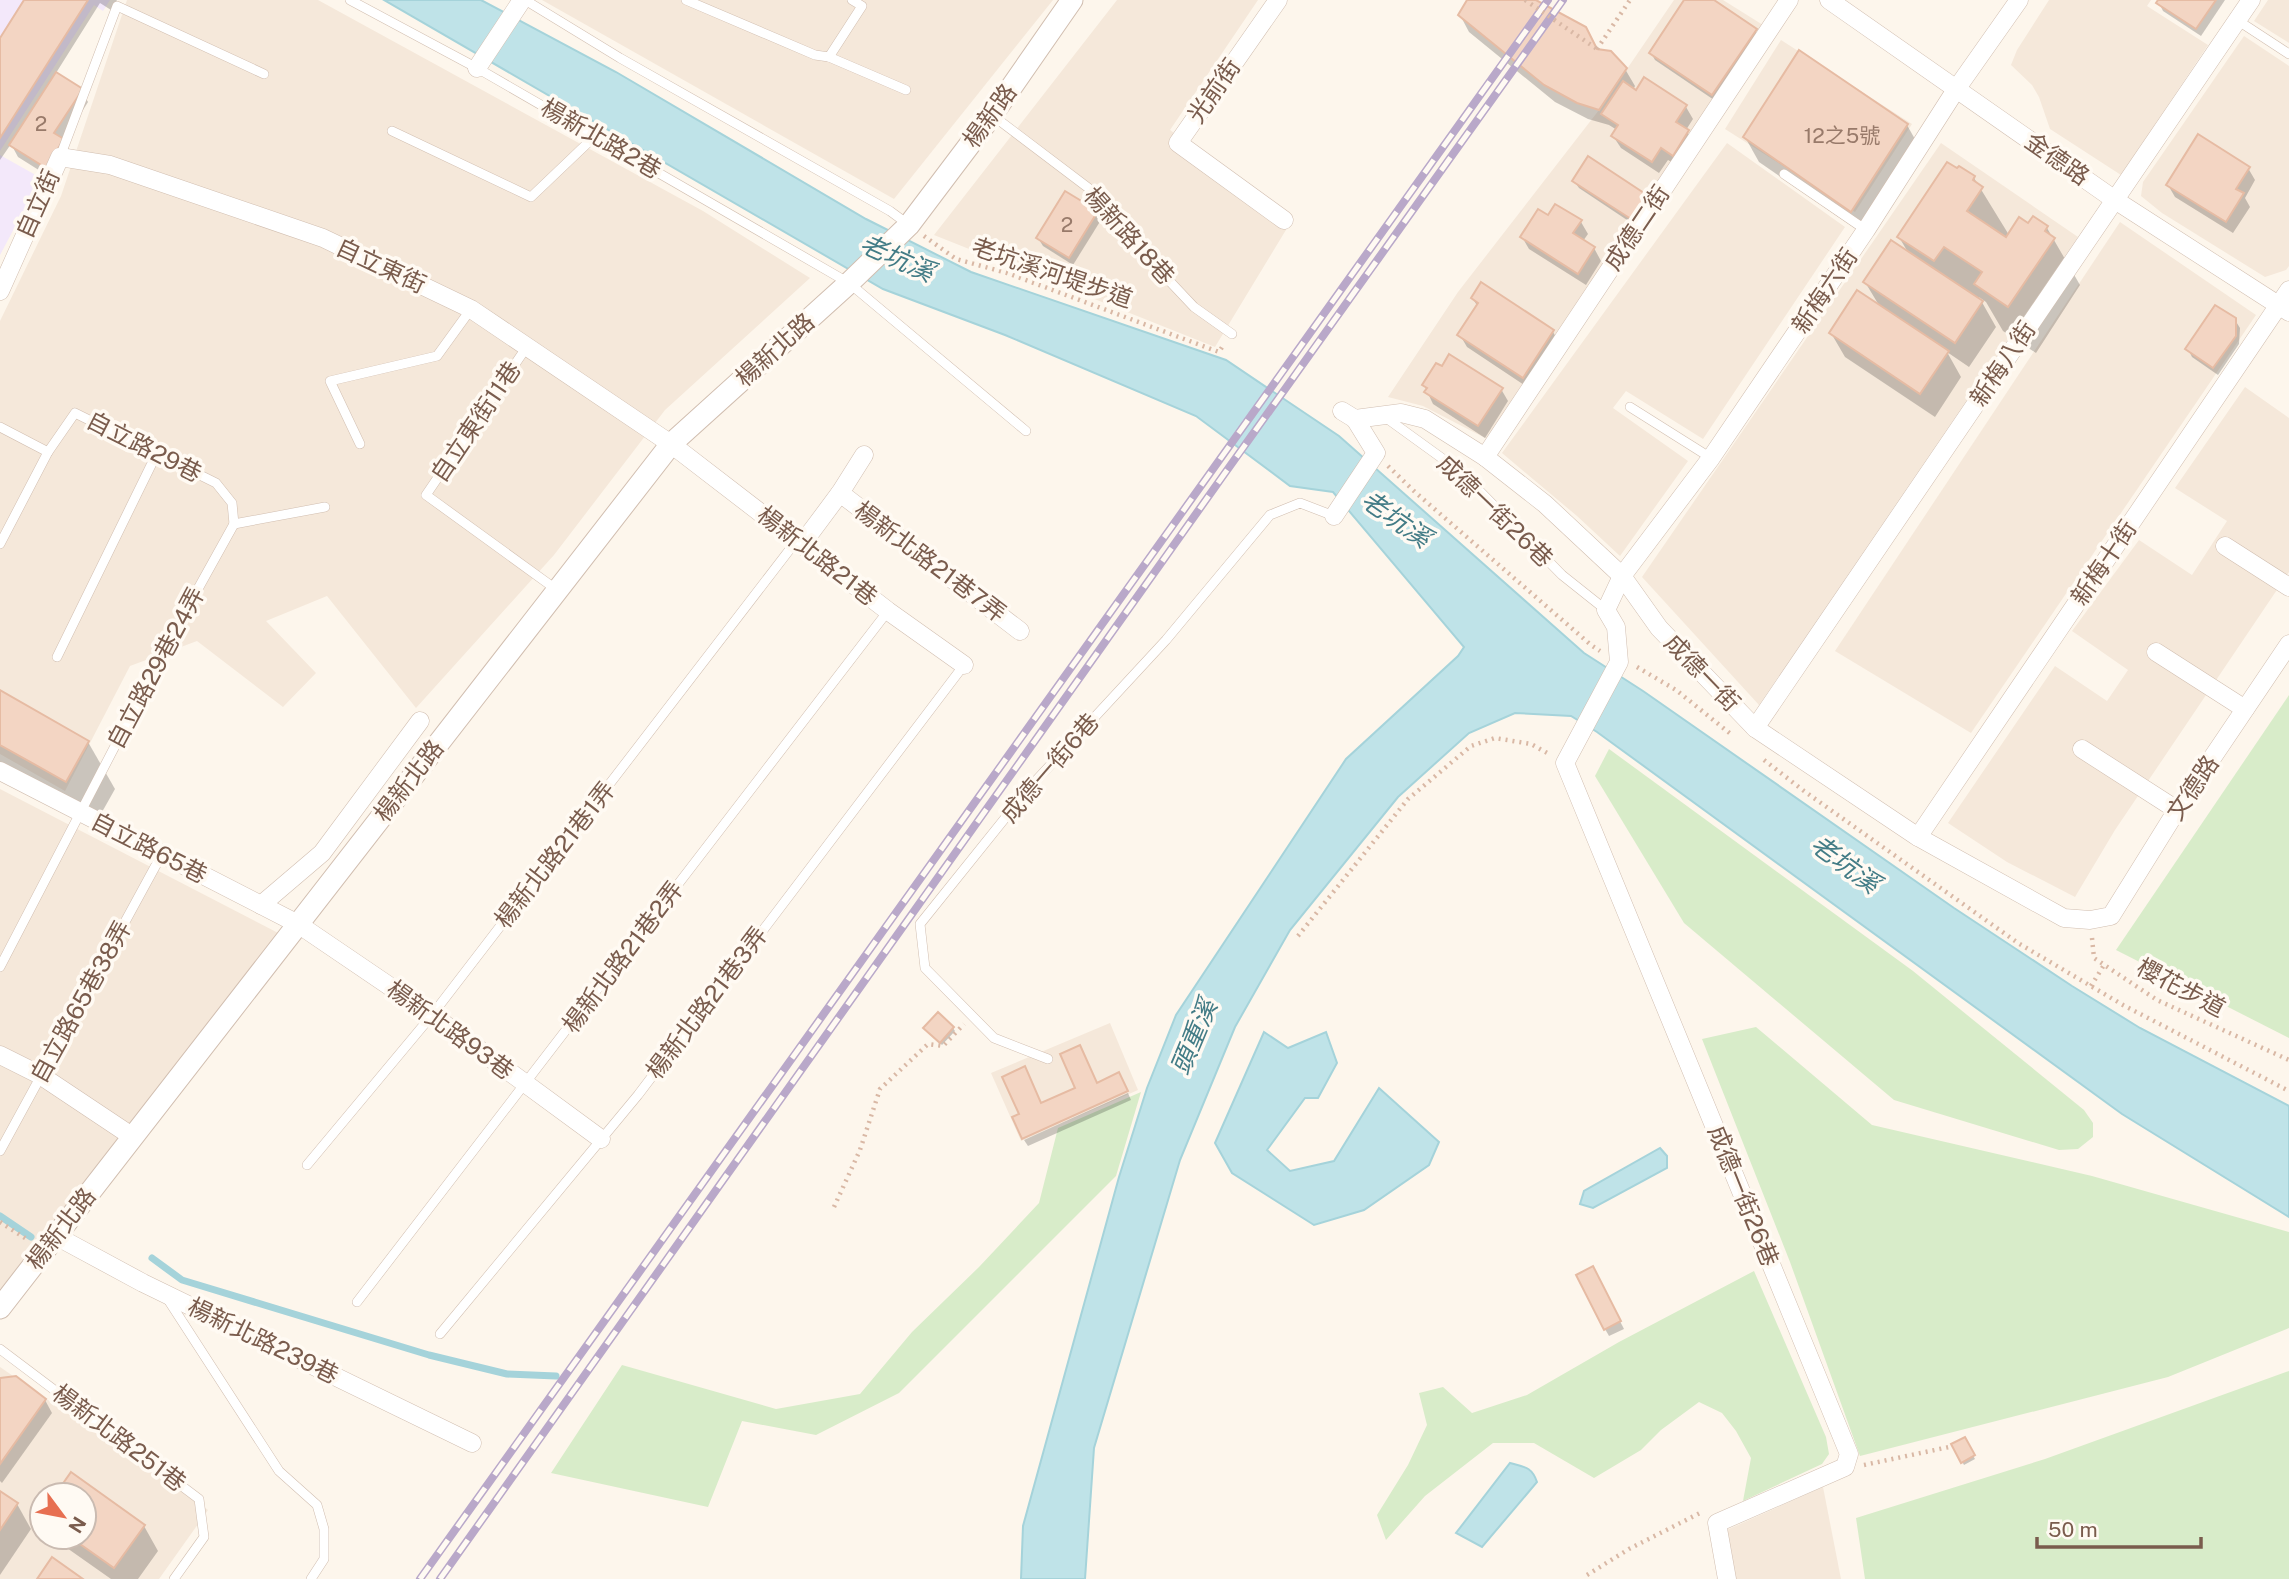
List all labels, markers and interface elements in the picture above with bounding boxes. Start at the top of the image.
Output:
street label: 光前街 [1181,53,1245,128]
street label: 楊新路 [957,78,1022,153]
street label: 楊新北路2巷 [536,92,667,184]
house number: 2 [35,111,47,136]
house number: 12之5號 [1804,123,1880,148]
street label: 金德路 [2020,126,2095,190]
street label: 自立街 [10,165,65,242]
street label: 成德二街 [1598,180,1675,275]
street label: 楊新路18巷 [1079,181,1181,290]
house number: 2 [1061,212,1073,237]
water label: 老坑溪 [855,228,943,289]
street label: 老坑溪河堤步道 [968,231,1136,313]
street label: 自立東街 [332,232,431,298]
street label: 新梅六街 [1786,243,1863,338]
street label: 楊新北路 [729,307,819,392]
street label: 新梅八街 [1964,316,2041,411]
street label: 自立東街11巷 [425,356,526,487]
street label: 自立路29巷 [82,405,207,487]
street label: 成德一街26巷 [1432,448,1559,572]
water label: 老坑溪 [1355,484,1440,556]
street label: 楊新北路21巷7弄 [849,495,1012,627]
street label: 楊新北路21巷 [752,500,883,611]
street label: 新梅十街 [2065,515,2142,610]
street label: 自立路29巷24弄 [101,582,209,753]
street label: 成德一街 [1659,628,1746,717]
street label: 成德一街6巷 [994,707,1104,827]
street label: 楊新北路 [368,734,449,827]
street label: 文德路 [2160,750,2224,825]
street label: 楊新北路21巷1弄 [488,776,620,933]
street label: 自立路65巷 [87,806,212,888]
water label: 老坑溪 [1805,828,1889,901]
street label: 楊新北路21巷2弄 [556,875,688,1038]
street label: 自立路65巷38弄 [24,916,136,1087]
street label: 楊新北路21巷3弄 [640,921,773,1084]
street label: 櫻花步道 [2133,952,2230,1022]
street label: 楊新北路93巷 [382,974,519,1085]
water label: 頭重溪 [1164,991,1225,1079]
street label: 成德一街26巷 [1703,1121,1785,1270]
street label: 楊新北路 [20,1182,101,1275]
street label: 楊新北路239巷 [183,1292,343,1389]
street label: 楊新北路251巷 [48,1378,192,1496]
north arrow [28,1481,98,1551]
scale bar [2037,1506,2202,1550]
text: N [64,1513,91,1537]
text: 50 m [2048,1517,2098,1542]

